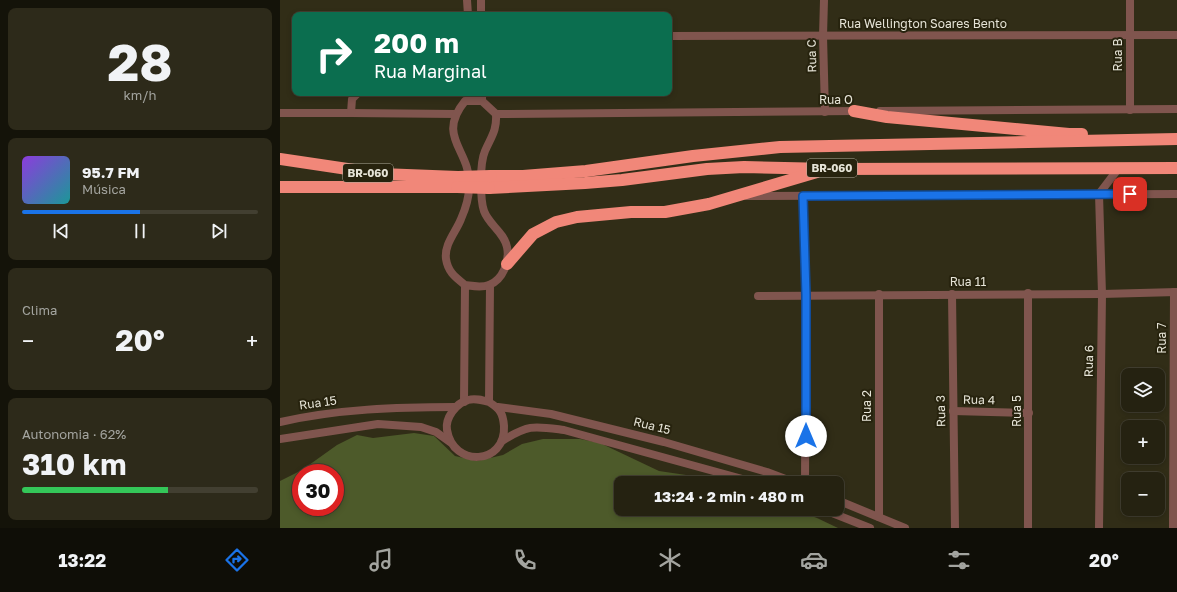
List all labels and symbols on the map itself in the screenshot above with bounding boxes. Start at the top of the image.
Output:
street label: Rua Wellington Soares Bento [839,16,1007,31]
street label: Rua B [1110,38,1125,72]
street label: Rua C [804,39,819,73]
street label: Rua O [819,92,853,107]
road number: BR-060 [807,159,857,177]
road number: BR-060 [343,164,393,182]
pin [1113,177,1147,211]
street label: Rua 11 [950,274,986,289]
street label: Rua 7 [1154,322,1169,354]
street label: Rua 6 [1081,345,1096,377]
street label: Rua 2 [859,390,874,422]
street label: Rua 15 [298,392,338,413]
street label: Rua 4 [963,392,995,407]
street label: Rua 3 [933,395,948,427]
street label: Rua 5 [1009,395,1024,427]
street label: Rua 15 [632,414,672,437]
position arrow [785,415,827,457]
speed limit sign: 30 [292,464,344,516]

